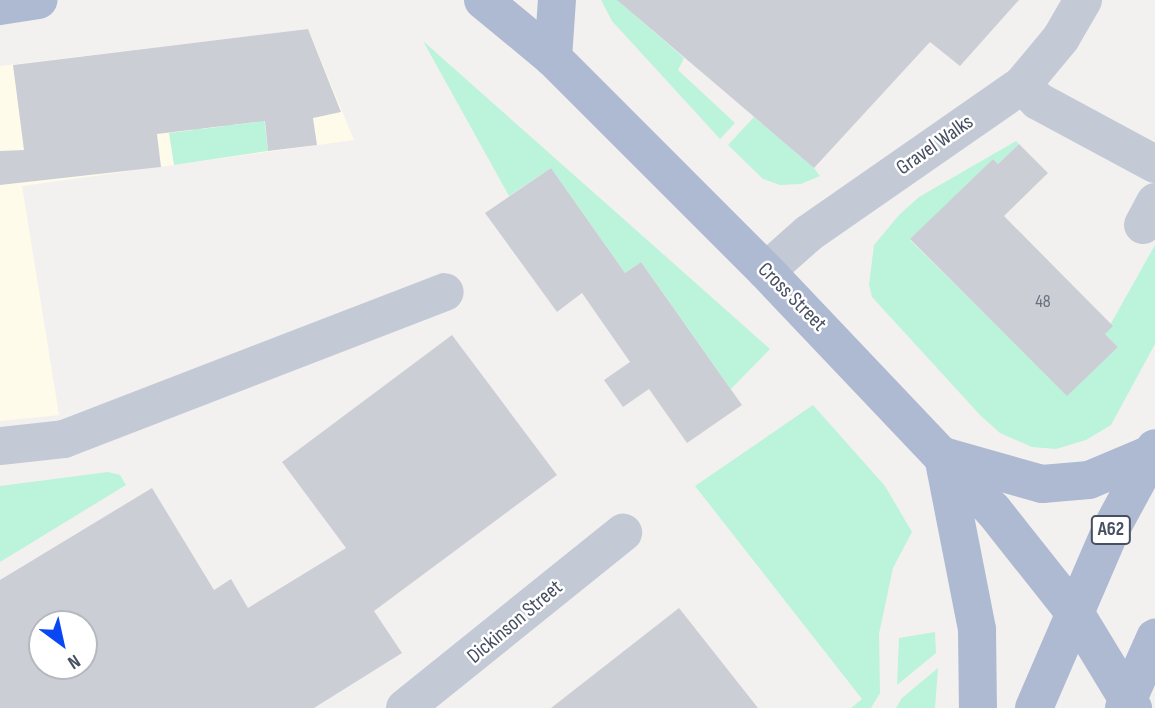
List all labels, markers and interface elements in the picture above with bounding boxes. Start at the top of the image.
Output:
street label: Gravel Walks [892,109,978,181]
street label: Cross Street [752,257,832,337]
house number: 48 [1035,291,1051,313]
road number: A62 [1090,514,1132,545]
street label: Dickinson Street [462,575,568,669]
north arrow [28,610,98,680]
text: N [63,649,84,674]

